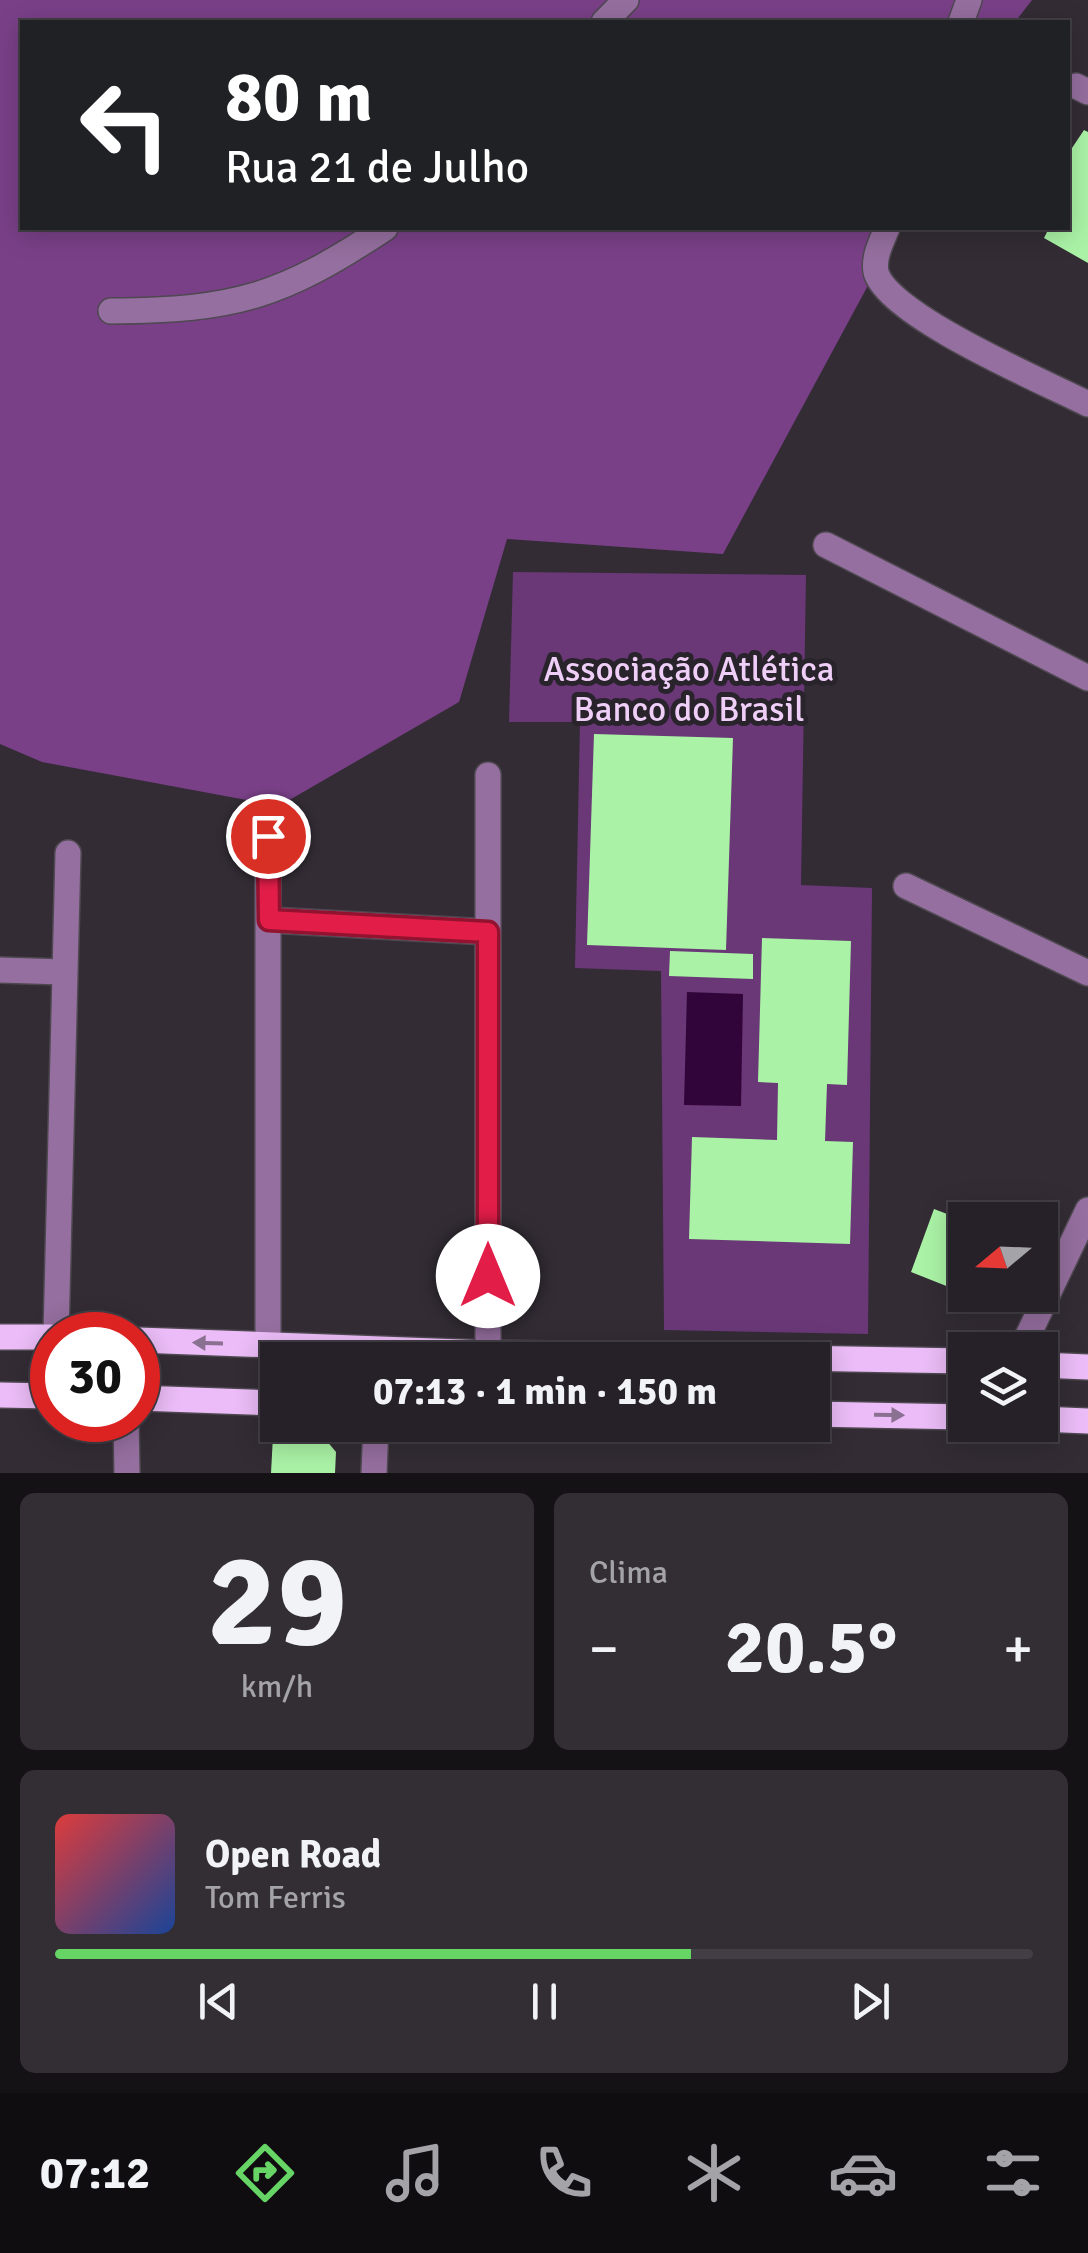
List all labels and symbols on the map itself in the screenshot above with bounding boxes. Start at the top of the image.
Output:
park label: Associação Atlética Banco do Brasil [544,648,834,731]
pin [226,794,311,879]
north arrow [948,1202,1058,1312]
position arrow [436,1224,540,1328]
speed limit sign: 30 [30,1312,160,1442]
one-way arrow [192,1335,224,1351]
one-way arrow [873,1408,905,1424]

